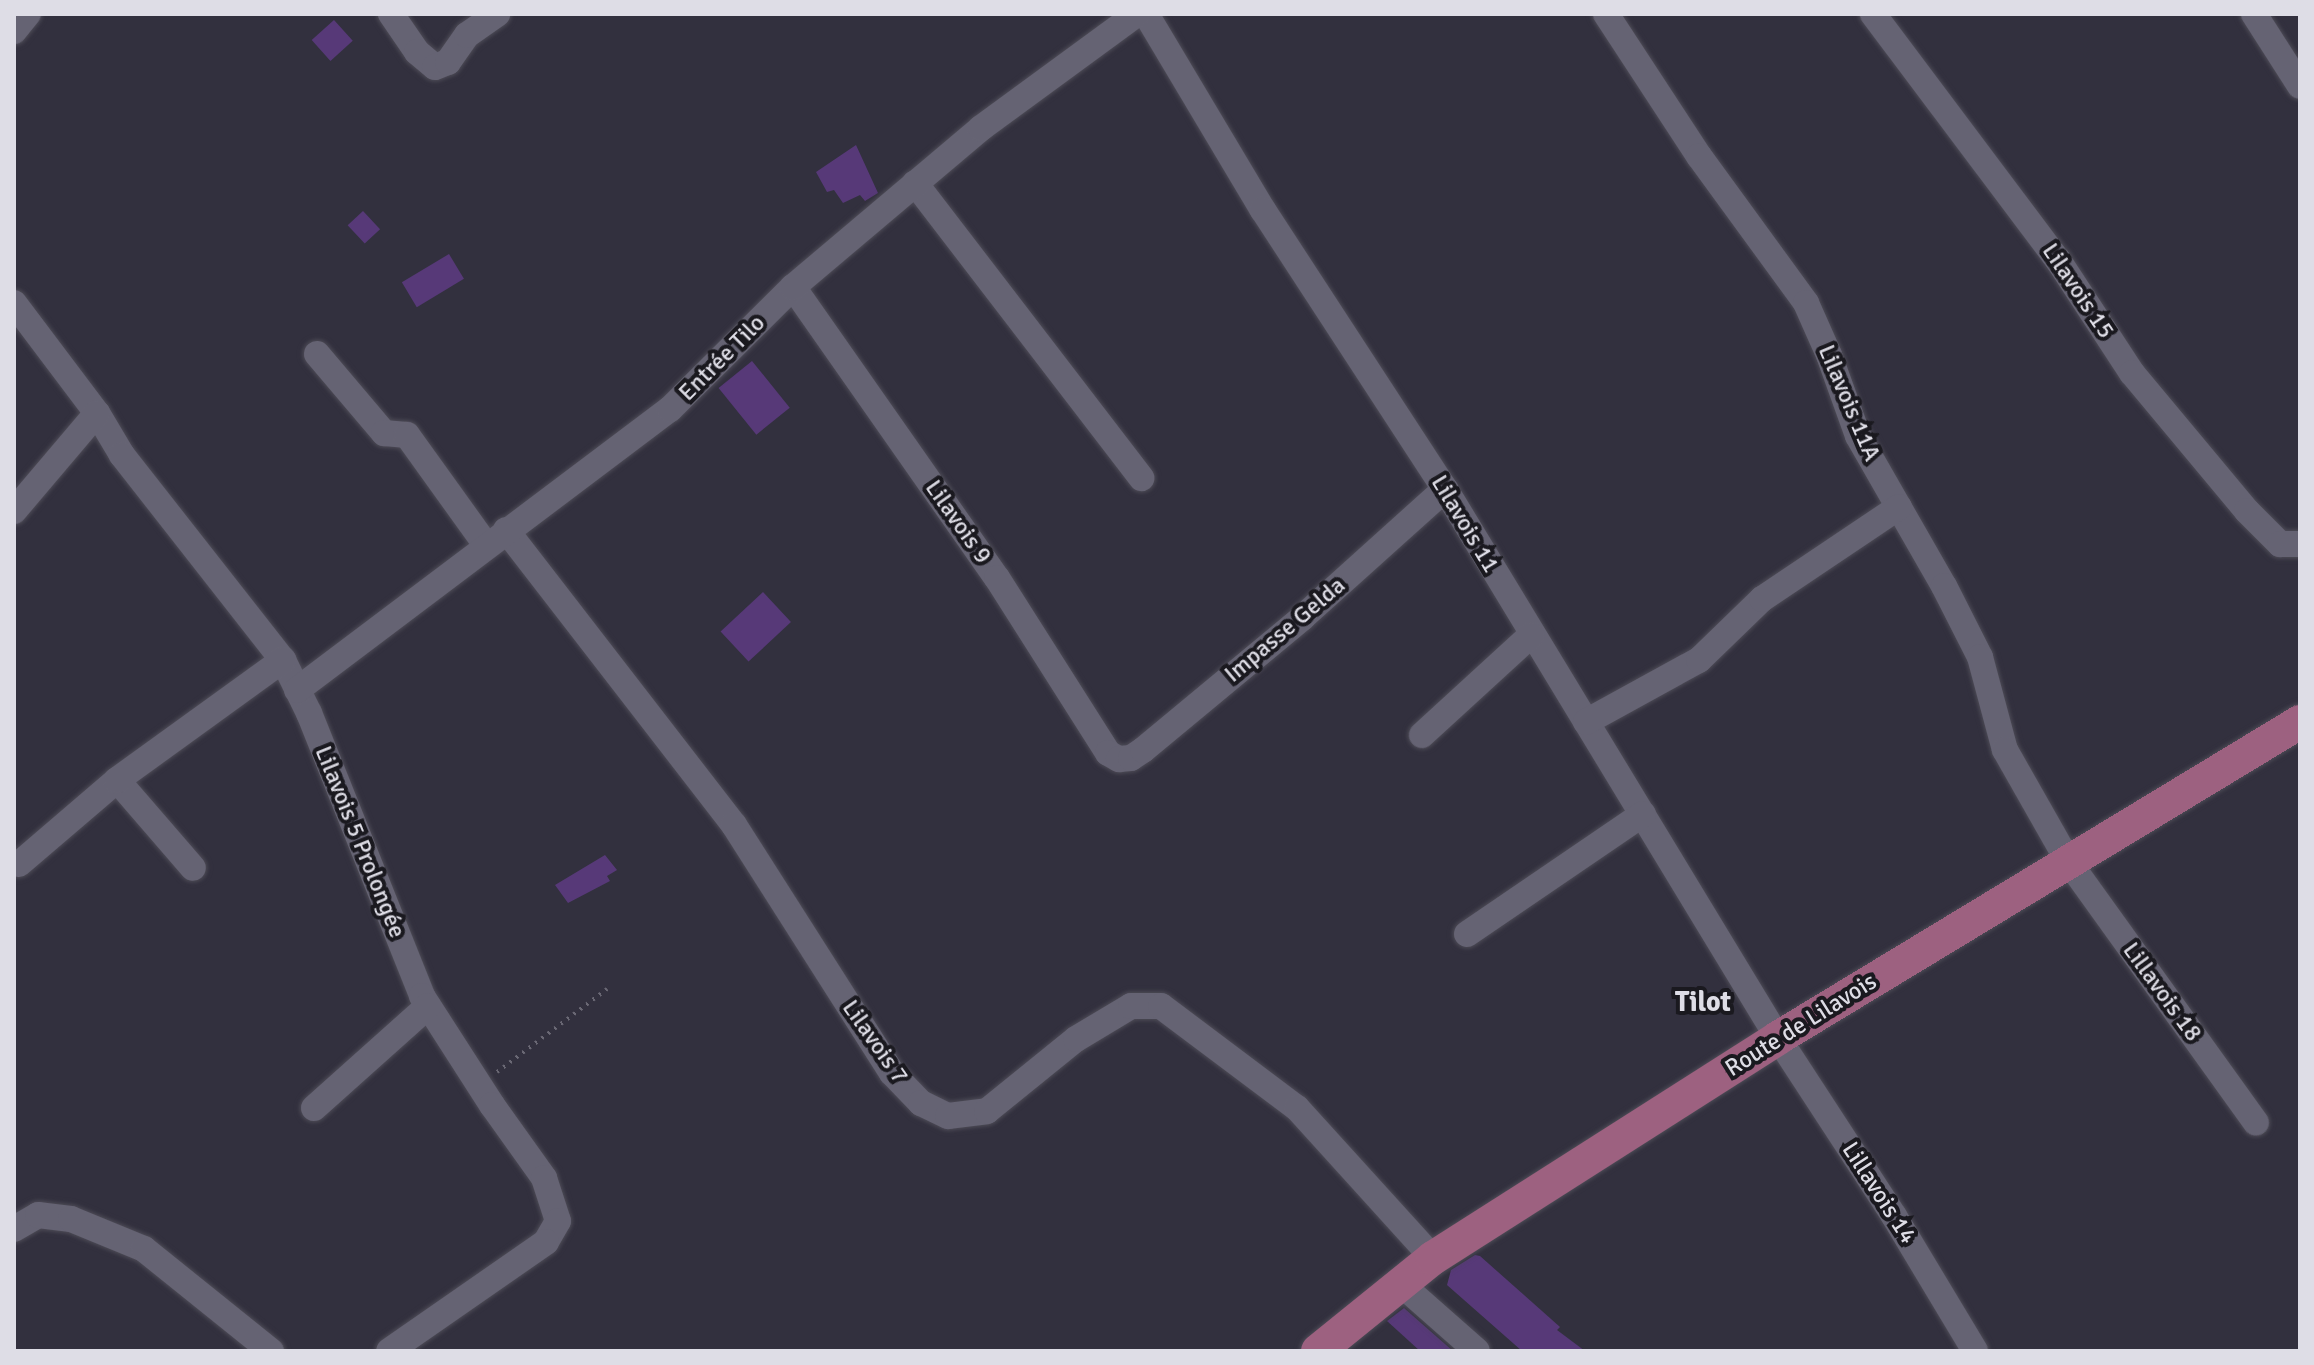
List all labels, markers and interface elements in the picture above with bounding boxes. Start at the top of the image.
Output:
street label: Lilavois 15 [2036,238,2120,344]
street label: Entrée Tilo [673,309,771,407]
street label: Lilavois 11A [1812,341,1886,465]
street label: Lilavois 11 [1425,470,1505,578]
street label: Lilavois 9 [919,475,997,569]
street label: Impasse Gelda [1219,571,1351,689]
street label: Lilavois 5 Prolongée [308,742,412,942]
street label: Lillavois 18 [2116,937,2208,1047]
street label: Route de Lilavois [1720,967,1882,1083]
district label: Tilot [1675,985,1731,1019]
street label: Lilavois 7 [836,995,914,1089]
street label: Lillavois 14 [1835,1137,1923,1249]

